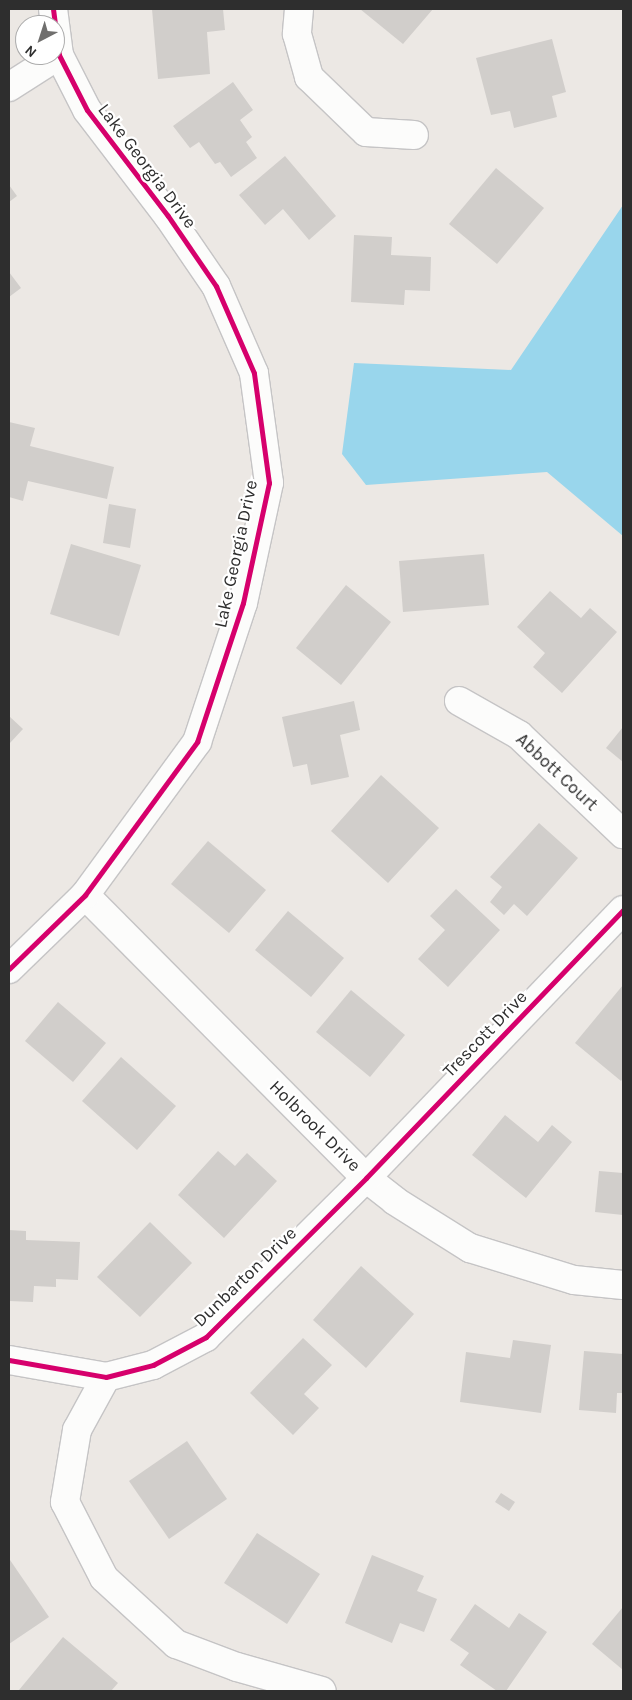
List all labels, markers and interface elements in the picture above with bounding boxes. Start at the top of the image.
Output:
north arrow [15,15,65,65]
text: N [21,41,40,61]
street label: Lake Georgia Drive [93,99,201,233]
street label: Lake Georgia Drive [210,478,262,630]
street label: Abbott Court [511,729,603,815]
street label: Trescott Drive [438,986,532,1082]
street label: Holbrook Drive [265,1076,365,1176]
street label: Dunbarton Drive [189,1223,301,1331]

